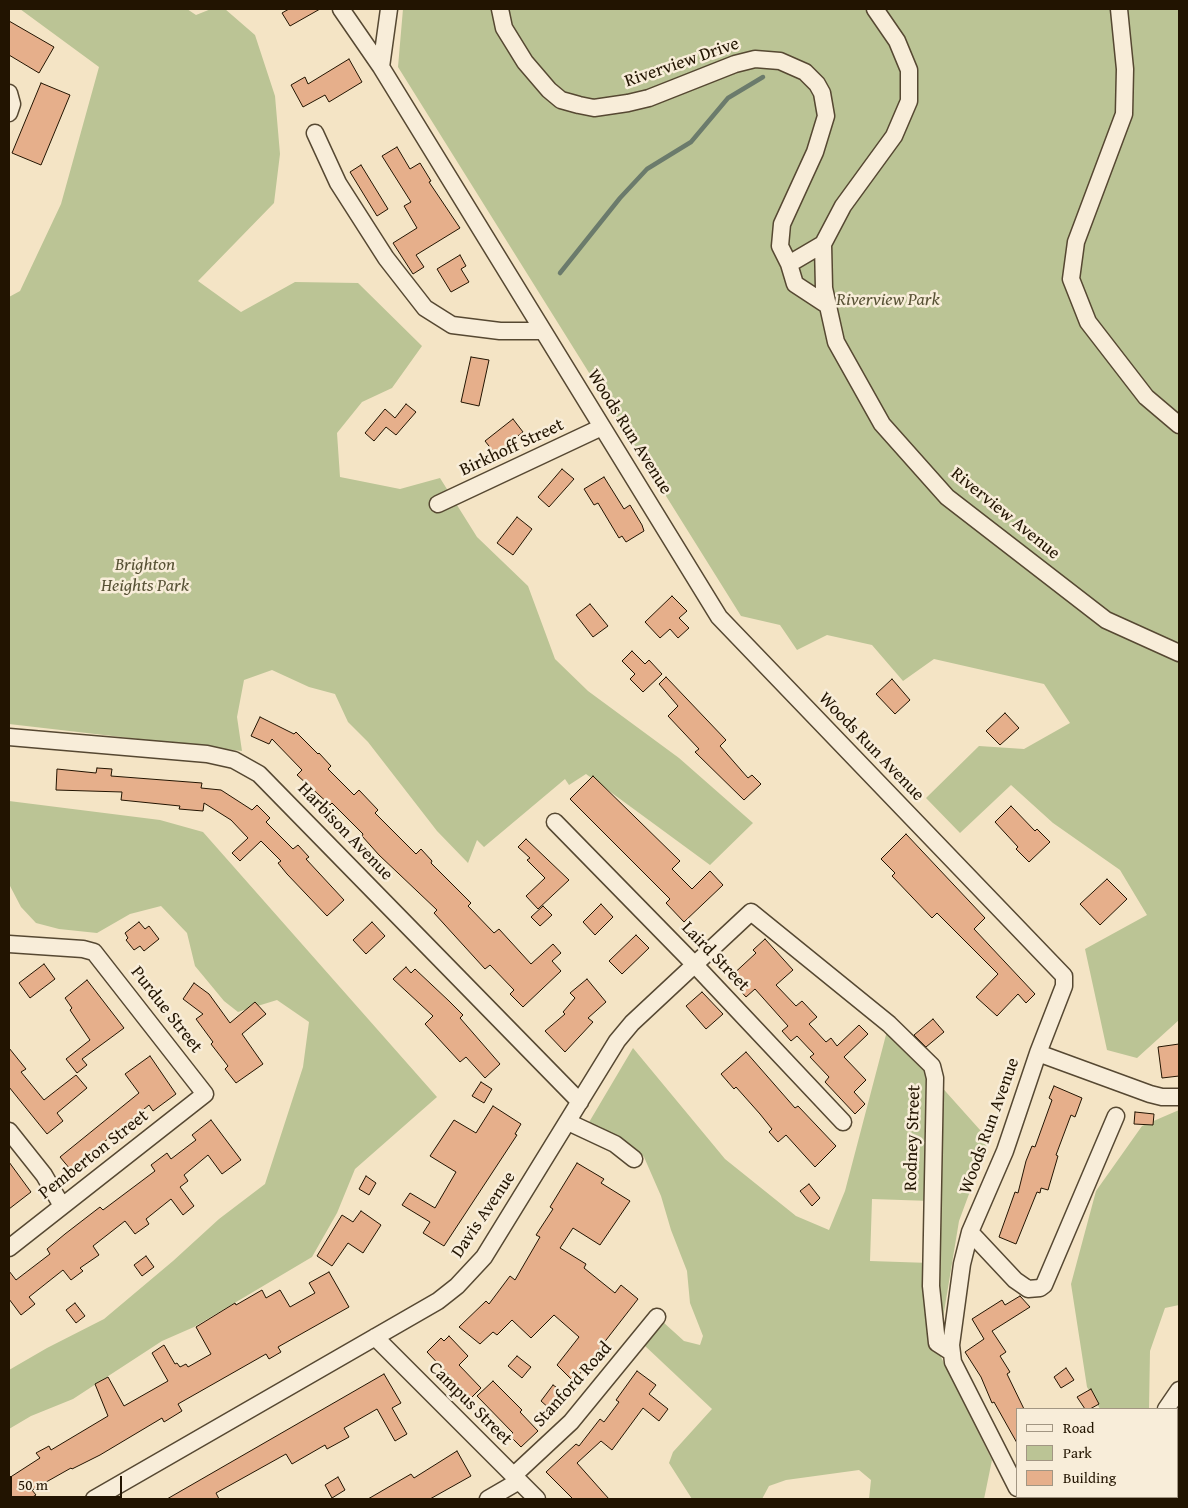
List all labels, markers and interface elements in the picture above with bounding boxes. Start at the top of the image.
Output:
street label: Riverview Drive [622,33,742,93]
park label: Riverview Park [836,289,940,311]
street label: Woods Run Avenue [582,366,676,498]
street label: Birkhoff Street [457,415,567,481]
street label: Riverview Avenue [946,463,1064,565]
park label: Brighton Heights Park [101,554,189,596]
street label: Woods Run Avenue [814,688,928,806]
street label: Harbison Avenue [293,778,397,886]
street label: Laird Street [676,918,754,996]
street label: Purdue Street [125,962,207,1058]
street label: Woods Run Avenue [955,1055,1025,1197]
street label: Rodney Street [900,1085,926,1191]
street label: Pemberton Street [35,1106,153,1204]
street label: Davis Avenue [447,1168,521,1262]
street label: Stanford Road [529,1338,617,1432]
street label: Campus Street [424,1358,516,1450]
legend [1016,1408,1178,1498]
text: Road [1063,1417,1094,1438]
text: Park [1063,1442,1092,1463]
scale bar [12,1466,125,1498]
text: Building [1063,1467,1116,1488]
text: 50 m [18,1474,48,1495]

